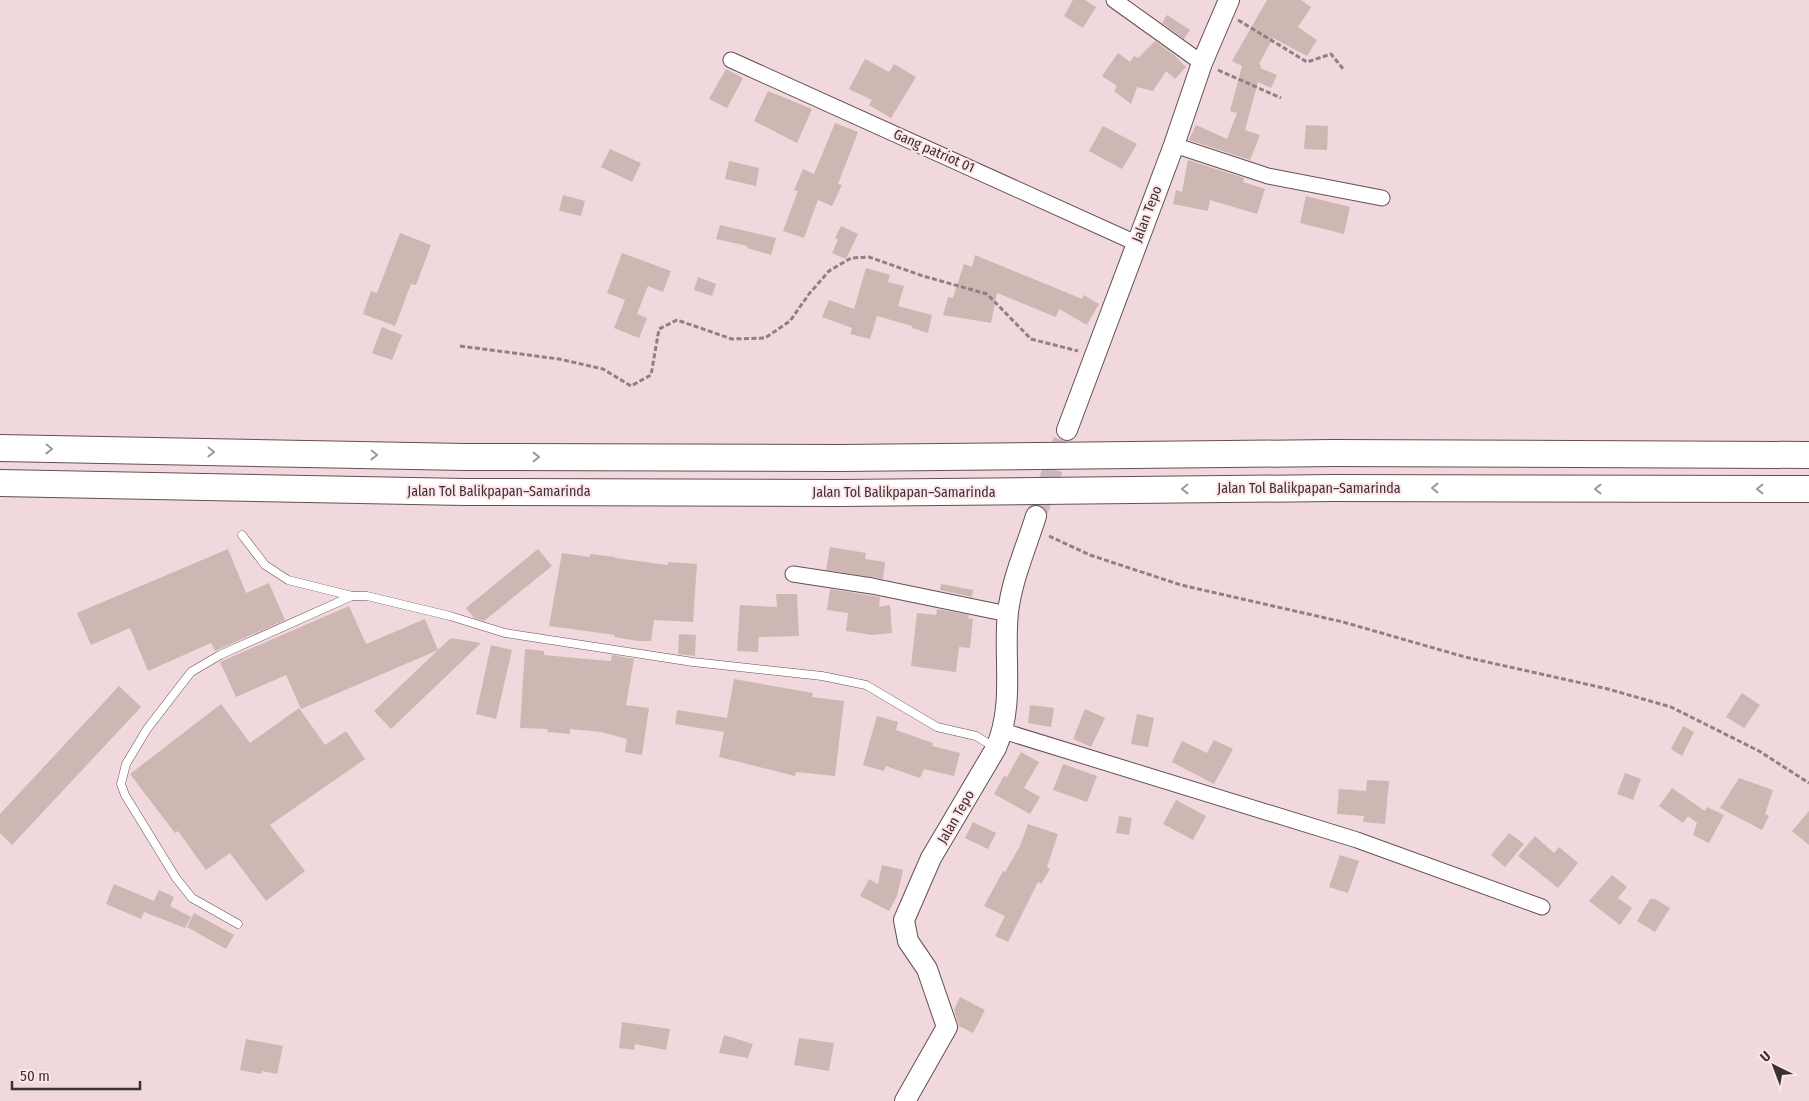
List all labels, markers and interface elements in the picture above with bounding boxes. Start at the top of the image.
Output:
street label: Gang patriot 01 [891,126,977,176]
street label: Jalan Tepo [1128,183,1166,245]
one-way arrow [45,443,53,454]
one-way arrow [208,447,215,457]
one-way arrow [370,450,378,460]
one-way arrow [532,452,540,462]
street label: Jalan Tol Balikpapan–Samarinda [1217,480,1401,497]
street label: Jalan Tol Balikpapan–Samarinda [407,483,591,500]
one-way arrow [1431,483,1439,493]
street label: Jalan Tol Balikpapan–Samarinda [812,484,996,501]
one-way arrow [1181,484,1189,494]
one-way arrow [1594,484,1602,494]
one-way arrow [1756,484,1764,494]
street label: Jalan Tepo [934,787,978,847]
north arrow [1749,1041,1799,1091]
text: U [1757,1048,1774,1066]
scale bar [12,1058,140,1090]
text: 50 m [20,1067,50,1085]

